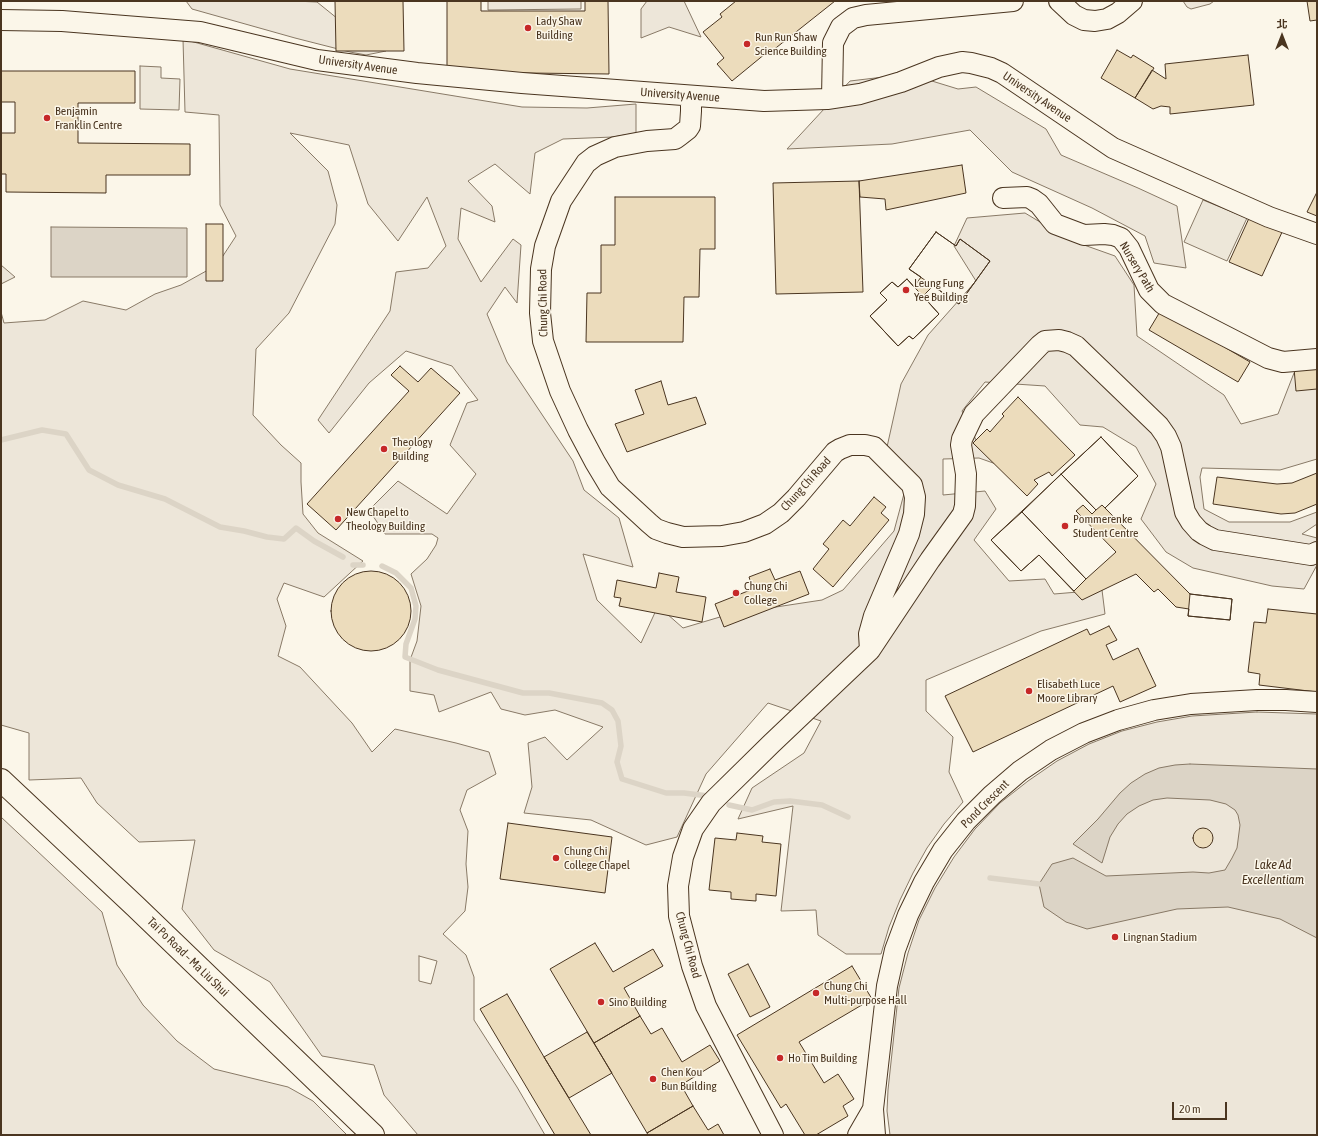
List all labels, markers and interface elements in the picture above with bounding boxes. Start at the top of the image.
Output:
place label: Lady Shaw Building [536,14,582,42]
north arrow [1262,16,1302,56]
text: 北 [1277,18,1288,30]
marker: Lady Shaw Building [523,23,533,33]
place label: Run Run Shaw Science Building [755,30,827,58]
marker: Run Run Shaw Science Building [742,39,752,49]
street label: University Avenue [318,52,398,78]
street label: University Avenue [1000,69,1074,125]
street label: University Avenue [640,85,720,105]
place label: Benjamin Franklin Centre [55,104,122,132]
marker: Benjamin Franklin Centre [42,113,52,123]
street label: Nursery Path [1116,239,1158,295]
street label: Chung Chi Road [535,269,551,337]
place label: Leung Fung Yee Building [914,276,968,304]
marker: Leung Fung Yee Building [901,285,911,295]
place label: Theology Building [392,435,433,463]
marker: Theology Building [379,444,389,454]
street label: Chung Chi Road [778,454,834,514]
place label: New Chapel to Theology Building [346,505,425,533]
place label: Pommerenke Student Centre [1073,512,1138,540]
marker: New Chapel to Theology Building [333,514,343,524]
marker: Pommerenke Student Centre [1060,521,1070,531]
place label: Chung Chi College [744,579,788,607]
marker: Chung Chi College [731,588,741,598]
place label: Elisabeth Luce Moore Library [1037,677,1100,705]
marker: Elisabeth Luce Moore Library [1024,686,1034,696]
street label: Pond Crescent [958,777,1012,831]
place label: Chung Chi College Chapel [564,844,630,872]
marker: Chung Chi College Chapel [551,853,561,863]
water label: Lake Ad Excellentiam [1242,857,1304,888]
street label: Chung Chi Road [672,910,704,980]
street label: Tai Po Road – Ma Liu Shui [144,914,232,1000]
place label: Lingnan Stadium [1123,930,1197,944]
marker: Lingnan Stadium [1110,932,1120,942]
place label: Chung Chi Multi-purpose Hall [824,979,907,1007]
marker: Chung Chi Multi-purpose Hall [811,988,821,998]
place label: Sino Building [609,995,667,1009]
marker: Sino Building [596,997,606,1007]
place label: Ho Tim Building [788,1051,857,1065]
marker: Ho Tim Building [775,1053,785,1063]
place label: Chen Kou Bun Building [661,1065,717,1093]
marker: Chen Kou Bun Building [648,1074,658,1084]
scale bar [1174,1094,1229,1120]
text: 20 m [1179,1102,1201,1116]

